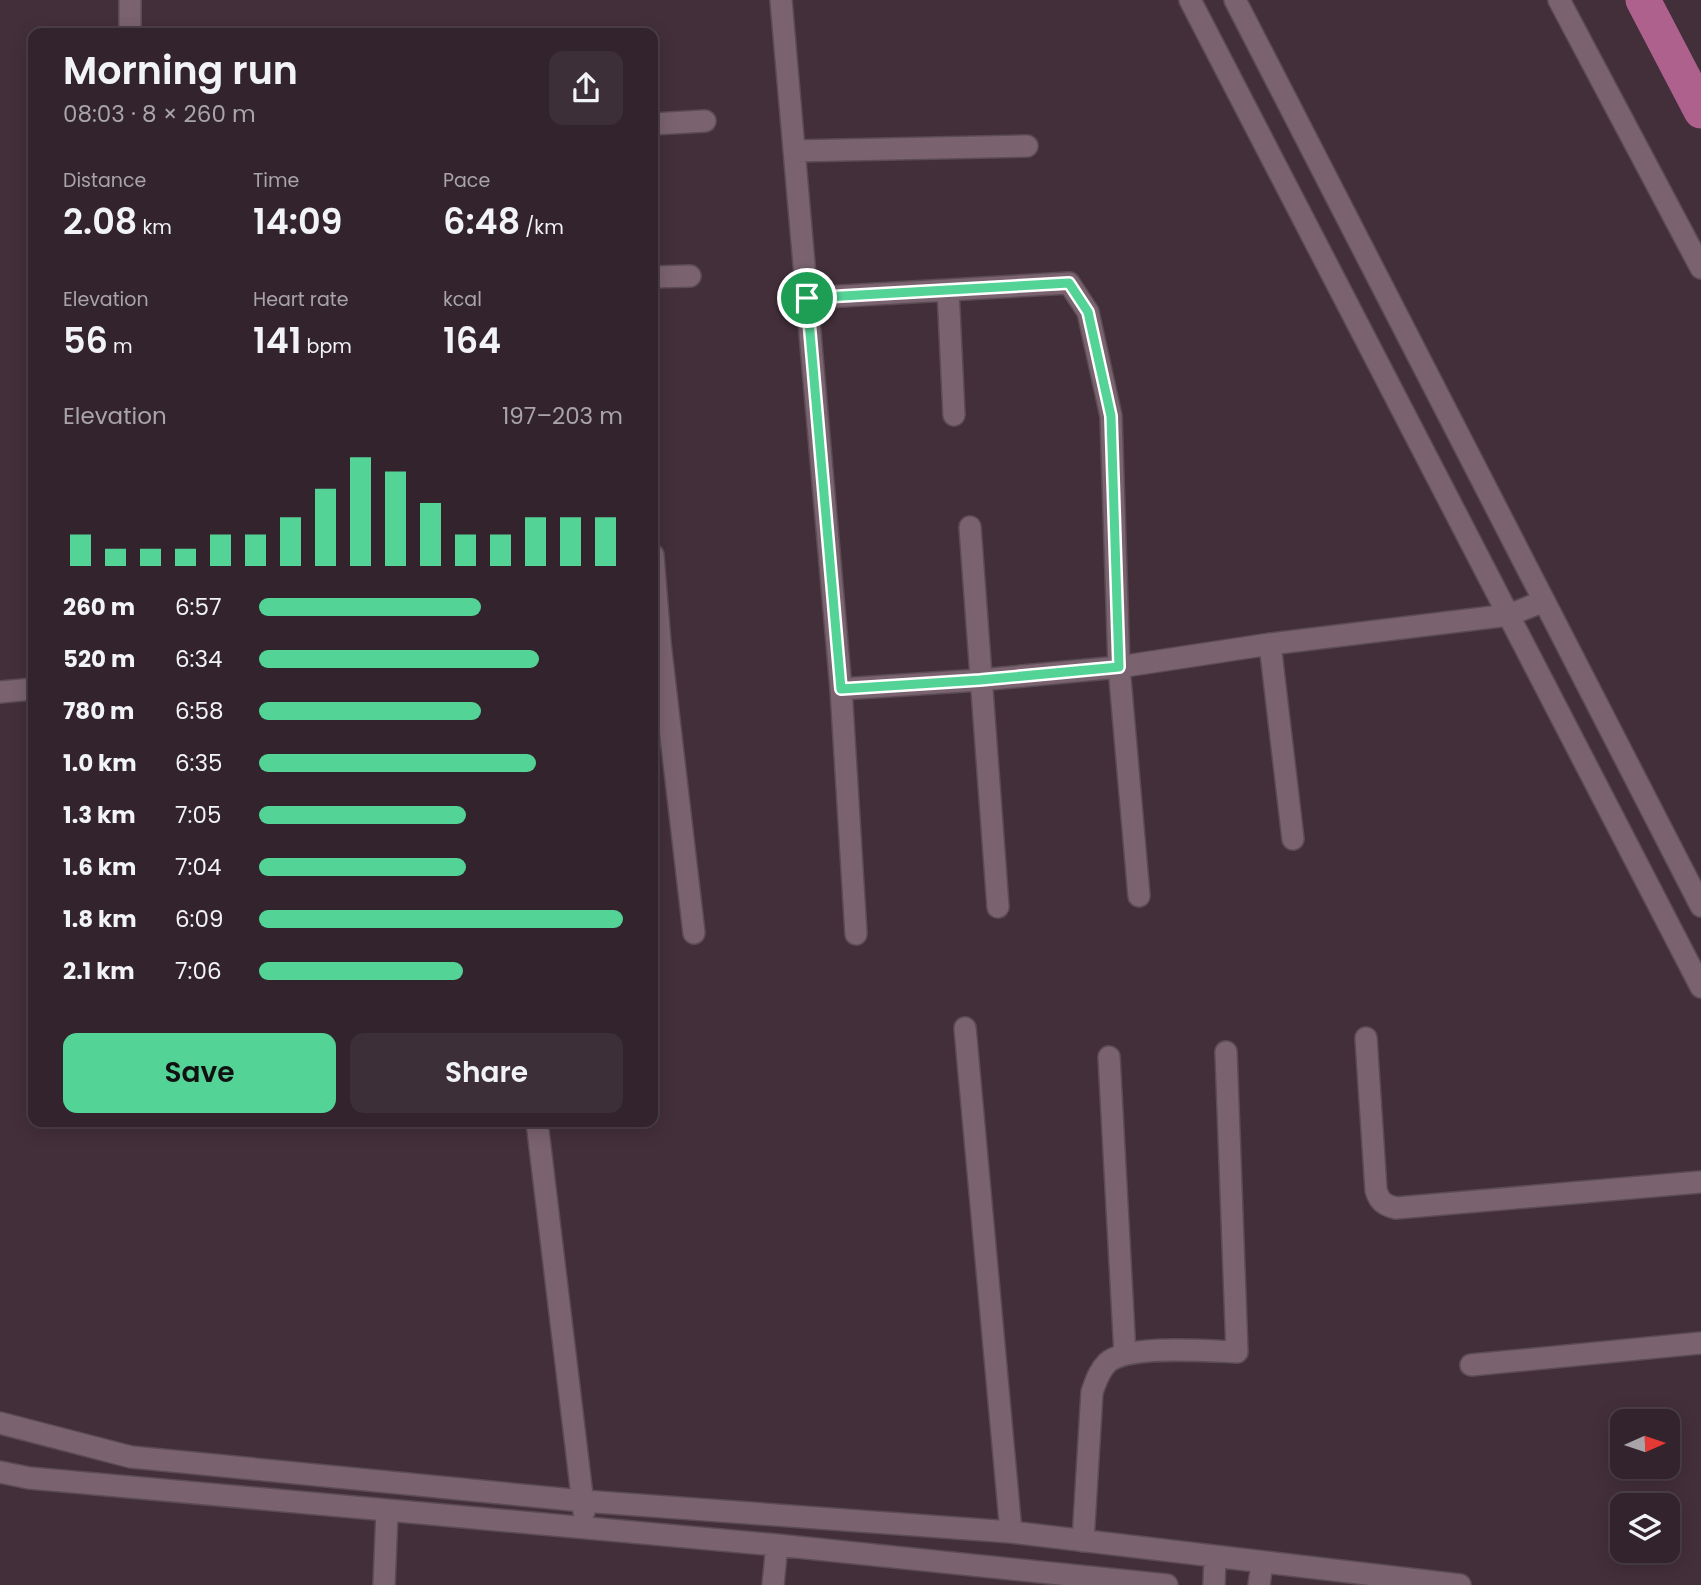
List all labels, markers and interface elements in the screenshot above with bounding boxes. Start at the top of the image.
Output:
text: Morning run [63,44,298,97]
button: share [549,51,623,125]
text: 08:03 · 8 × 260 m [63,98,256,130]
text: Distance [63,167,146,194]
text: Time [253,167,299,194]
text: Pace [443,167,490,194]
text: 2.08 [63,197,137,246]
text: 14:09 [253,197,343,246]
text: 6:48 [443,197,520,246]
text: km [137,214,172,241]
text: /km [520,214,564,241]
pin [777,268,837,328]
icon: arrive [788,279,826,317]
text: Elevation [63,286,149,313]
text: Heart rate [253,286,348,313]
text: kcal [443,286,482,313]
text: 56 [63,316,108,365]
text: 141 [253,316,301,365]
text: 164 [443,316,501,365]
text: m [108,333,133,360]
text: bpm [301,333,352,360]
text: Elevation [63,400,167,432]
text: 197–203 m [502,400,623,432]
text: 260 m [63,591,135,623]
text: 6:57 [175,591,222,623]
text: 520 m [63,643,135,675]
text: 6:34 [175,643,223,675]
text: 780 m [63,695,134,727]
text: 6:58 [175,695,223,727]
text: 1.0 km [63,747,137,779]
text: 6:35 [175,747,223,779]
text: 1.3 km [63,799,136,831]
text: 7:05 [175,799,221,831]
text: 1.6 km [63,851,136,883]
text: 7:04 [175,851,221,883]
text: 1.8 km [63,903,137,935]
text: 6:09 [175,903,223,935]
text: 2.1 km [63,955,135,987]
text: 7:06 [175,955,222,987]
button: Save [63,1033,336,1113]
button: Share [350,1033,623,1113]
north arrow [1610,1409,1680,1479]
map controls [1610,1409,1680,1563]
button: layers [1610,1493,1680,1563]

